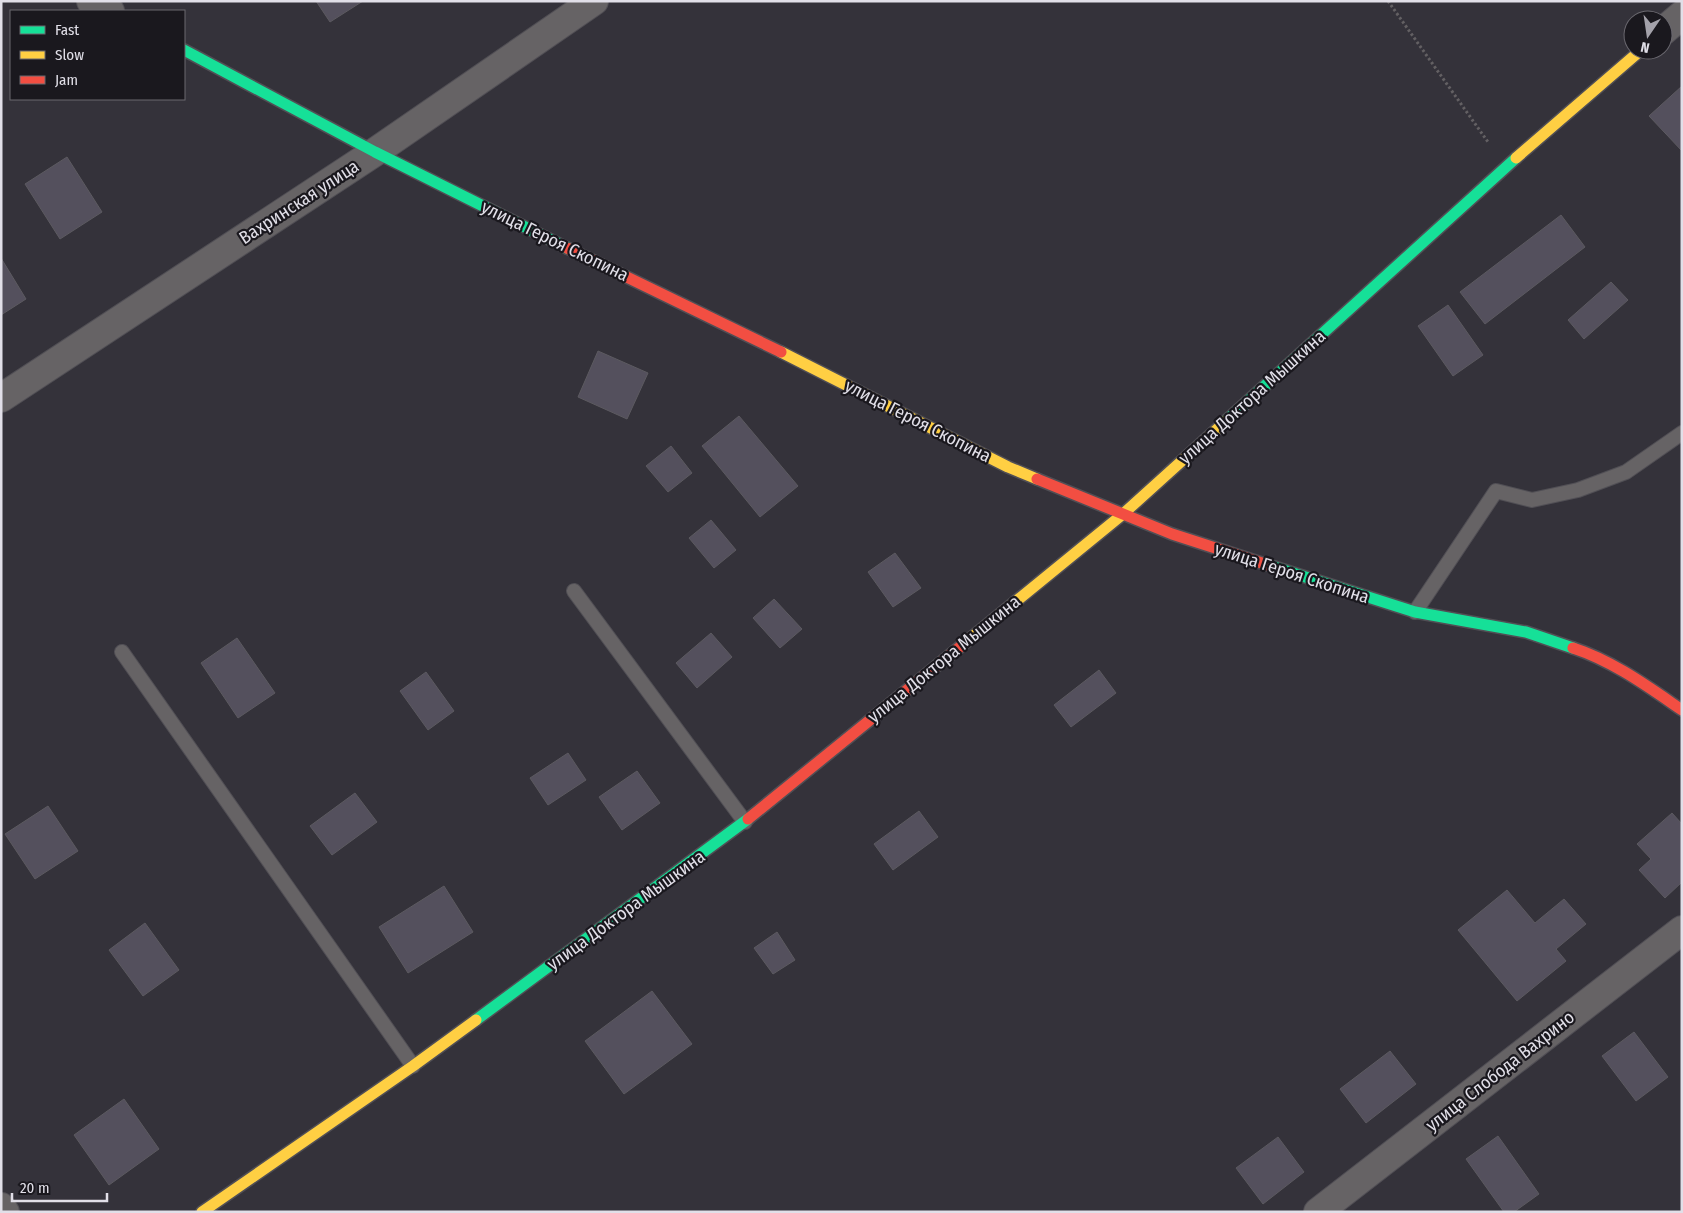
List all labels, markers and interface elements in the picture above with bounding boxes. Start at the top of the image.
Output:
legend [10,10,185,100]
north arrow [1623,10,1673,60]
text: Fast [55,21,79,39]
text: N [1639,38,1651,56]
text: Slow [55,46,84,64]
text: Jam [55,71,78,89]
street label: Вахринская улица [235,155,363,249]
street label: улица Героя Скопина [478,196,632,286]
street label: улица Доктора Мышкина [1174,325,1330,469]
street label: улица Героя Скопина [841,375,995,467]
street label: улица Героя Скопина [1212,538,1372,608]
street label: улица Доктора Мышкина [863,590,1025,727]
street label: улица Доктора Мышкина [543,845,710,975]
street label: улица Слобода Вахрино [1421,1006,1579,1136]
scale bar [12,1170,108,1202]
text: 20 m [20,1179,50,1197]

